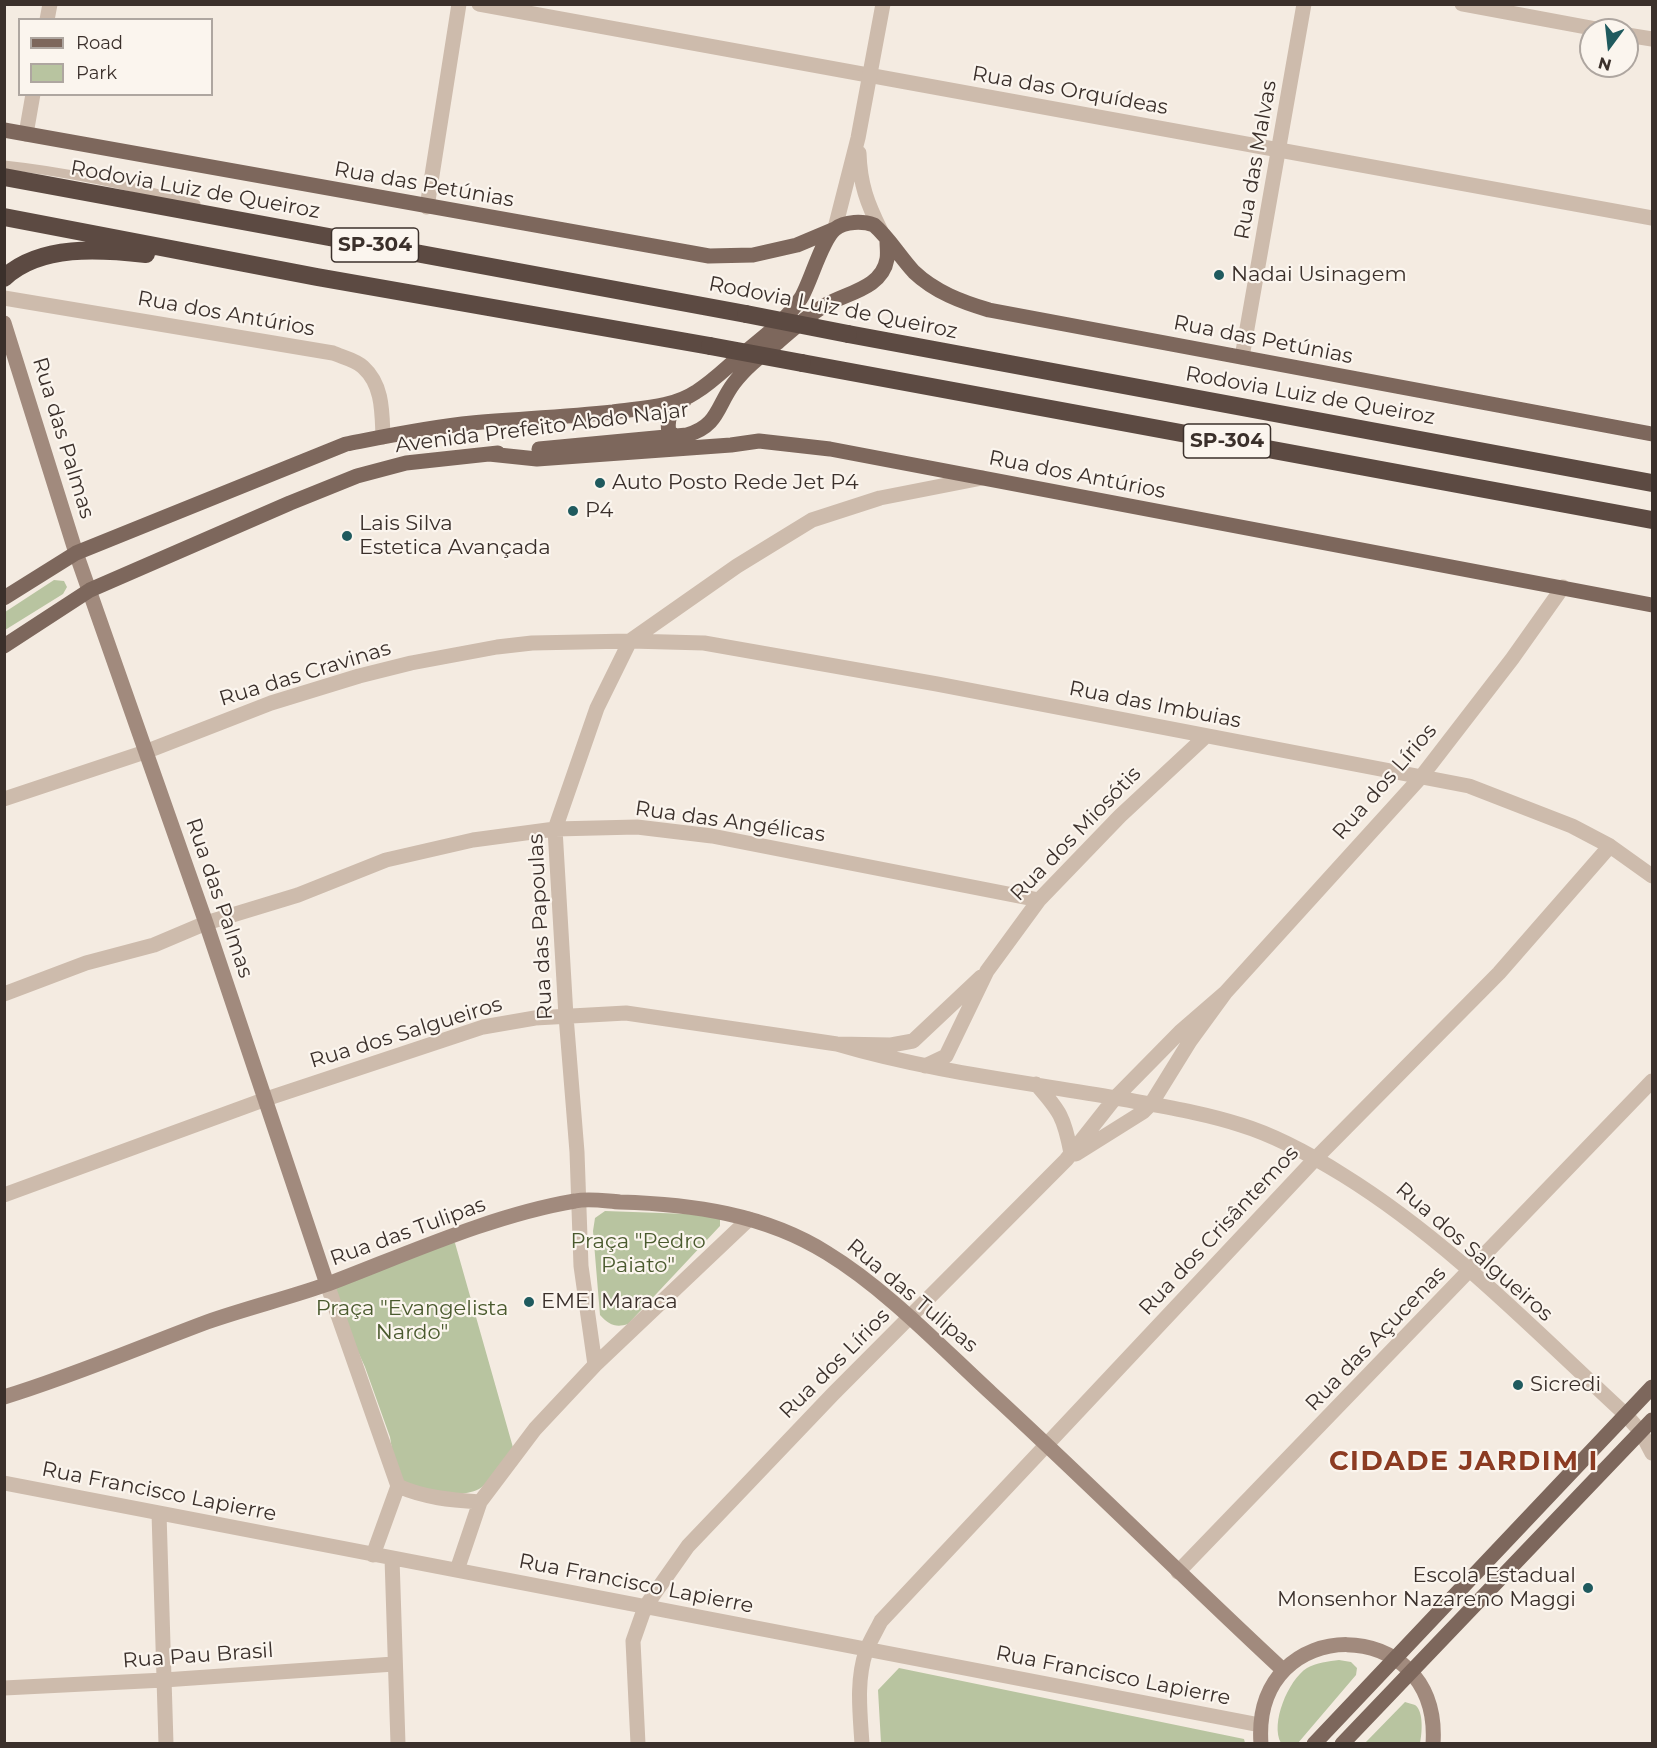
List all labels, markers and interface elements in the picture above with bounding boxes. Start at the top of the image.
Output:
legend [18,18,213,96]
north arrow [1579,18,1639,78]
text: Road [76,32,123,54]
text: N [1596,53,1613,75]
street label: Rua das Orquídeas [970,61,1170,121]
text: Park [76,62,117,84]
street label: Rua das Malvas [1230,78,1282,242]
street label: Rodovia Luiz de Queiroz [68,156,322,224]
street label: Rua das Petúnias [332,157,516,213]
road number: SP-304 [332,228,418,262]
place label: Nadai Usinagem [1231,262,1407,288]
marker: Nadai Usinagem [1212,268,1226,282]
street label: Rodovia Luiz de Queiroz [706,272,960,344]
street label: Rua dos Antúrios [135,286,317,342]
street label: Rua das Petúnias [1171,310,1355,370]
street label: Rua das Palmas [26,354,100,522]
street label: Rodovia Luiz de Queiroz [1183,362,1437,430]
street label: Avenida Prefeito Abdo Najar [394,397,690,459]
road number: SP-304 [1184,424,1270,458]
street label: Rua dos Antúrios [986,446,1168,504]
place label: Auto Posto Rede Jet P4 [612,470,859,496]
marker: Auto Posto Rede Jet P4 [593,476,607,490]
place label: P4 [585,498,613,524]
marker: P4 [566,504,580,518]
place label: Lais Silva Estetica Avançada [359,511,551,561]
marker: Lais Silva Estetica Avançada [340,529,354,543]
street label: Rua das Cravinas [216,636,394,712]
street label: Rua das Imbuias [1067,676,1243,734]
street label: Rua dos Lírios [1328,719,1442,845]
street label: Rua dos Miosótis [1005,762,1147,906]
street label: Rua das Angélicas [633,796,827,848]
street label: Rua das Palmas [180,815,258,981]
street label: Rua das Papoulas [524,833,558,1021]
street label: Rua dos Salgueiros [307,992,505,1074]
street label: Rua dos Crisântemos [1134,1141,1304,1321]
street label: Rua dos Salgueiros [1390,1177,1558,1327]
street label: Rua das Tulipas [327,1192,489,1272]
park label: Praça "Pedro Paiato" [570,1229,706,1279]
street label: Rua das Tulipas [841,1234,983,1358]
street label: Rua das Açucenas [1300,1261,1452,1417]
place label: EMEI Maraca [541,1289,678,1315]
marker: EMEI Maraca [522,1295,536,1309]
park label: Praça "Evangelista Nardo" [316,1296,508,1346]
street label: Rua dos Lírios [775,1304,895,1424]
place label: Sicredi [1530,1372,1601,1398]
marker: Sicredi [1511,1378,1525,1392]
district label: CIDADE JARDIM I [1329,1446,1599,1478]
street label: Rua Francisco Lapierre [39,1457,279,1527]
street label: Rua Francisco Lapierre [516,1549,756,1619]
place label: Escola Estadual Monsenhor Nazareno Maggi [1277,1563,1576,1613]
marker: Escola Estadual Monsenhor Nazareno Maggi [1581,1581,1595,1595]
street label: Rua Pau Brasil [122,1638,274,1674]
street label: Rua Francisco Lapierre [993,1641,1233,1711]

